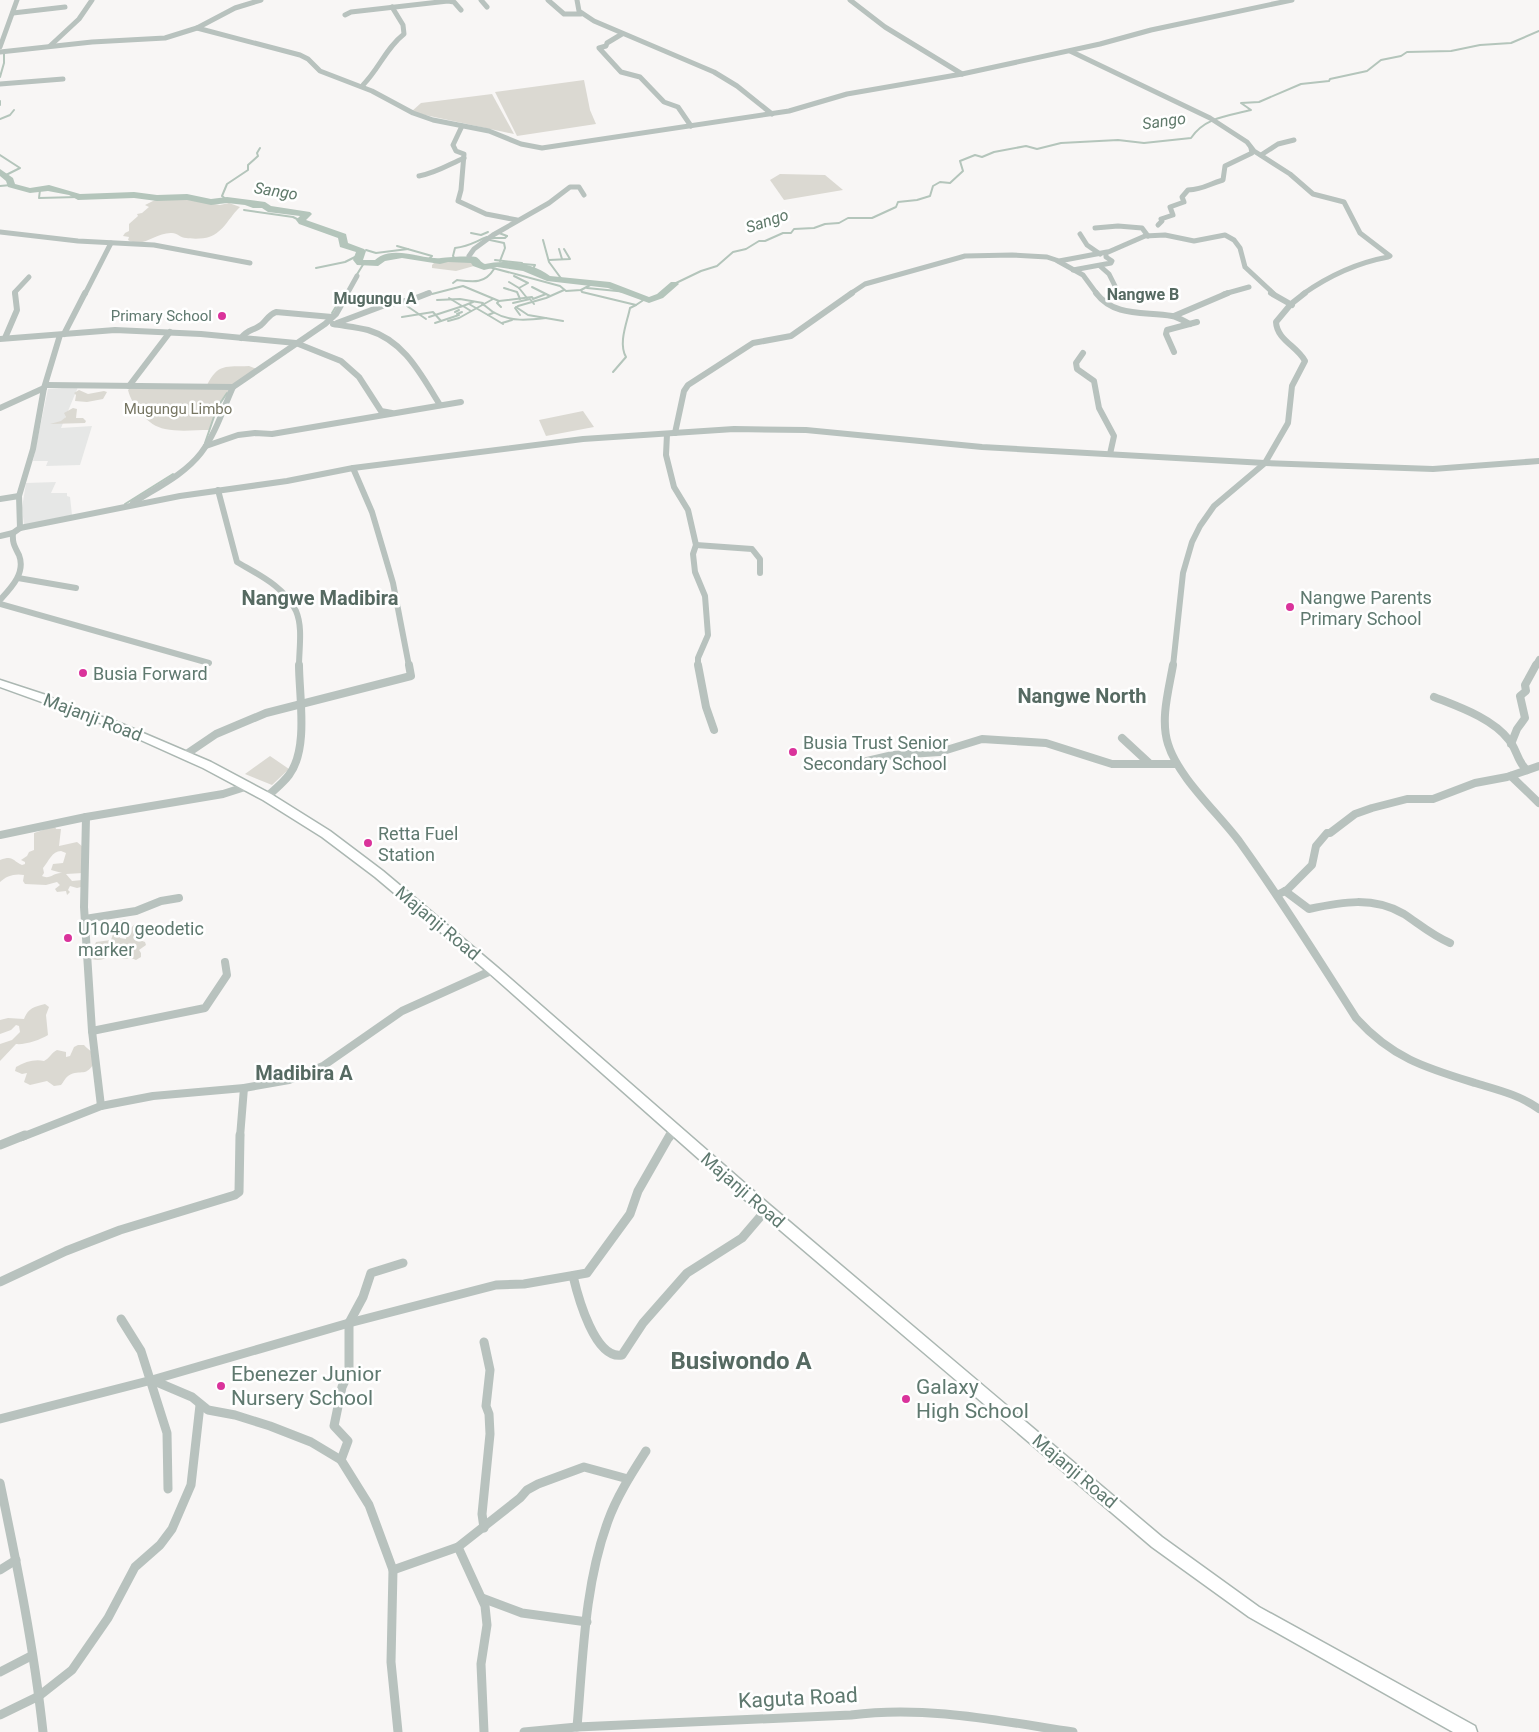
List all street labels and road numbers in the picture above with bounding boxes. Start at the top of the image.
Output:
street label: Majanji Road [41,689,145,745]
street label: Majanji Road [391,882,485,964]
street label: Majanji Road [697,1148,789,1232]
street label: Majanji Road [1028,1430,1122,1512]
street label: Kaguta Road [738,1683,858,1713]

